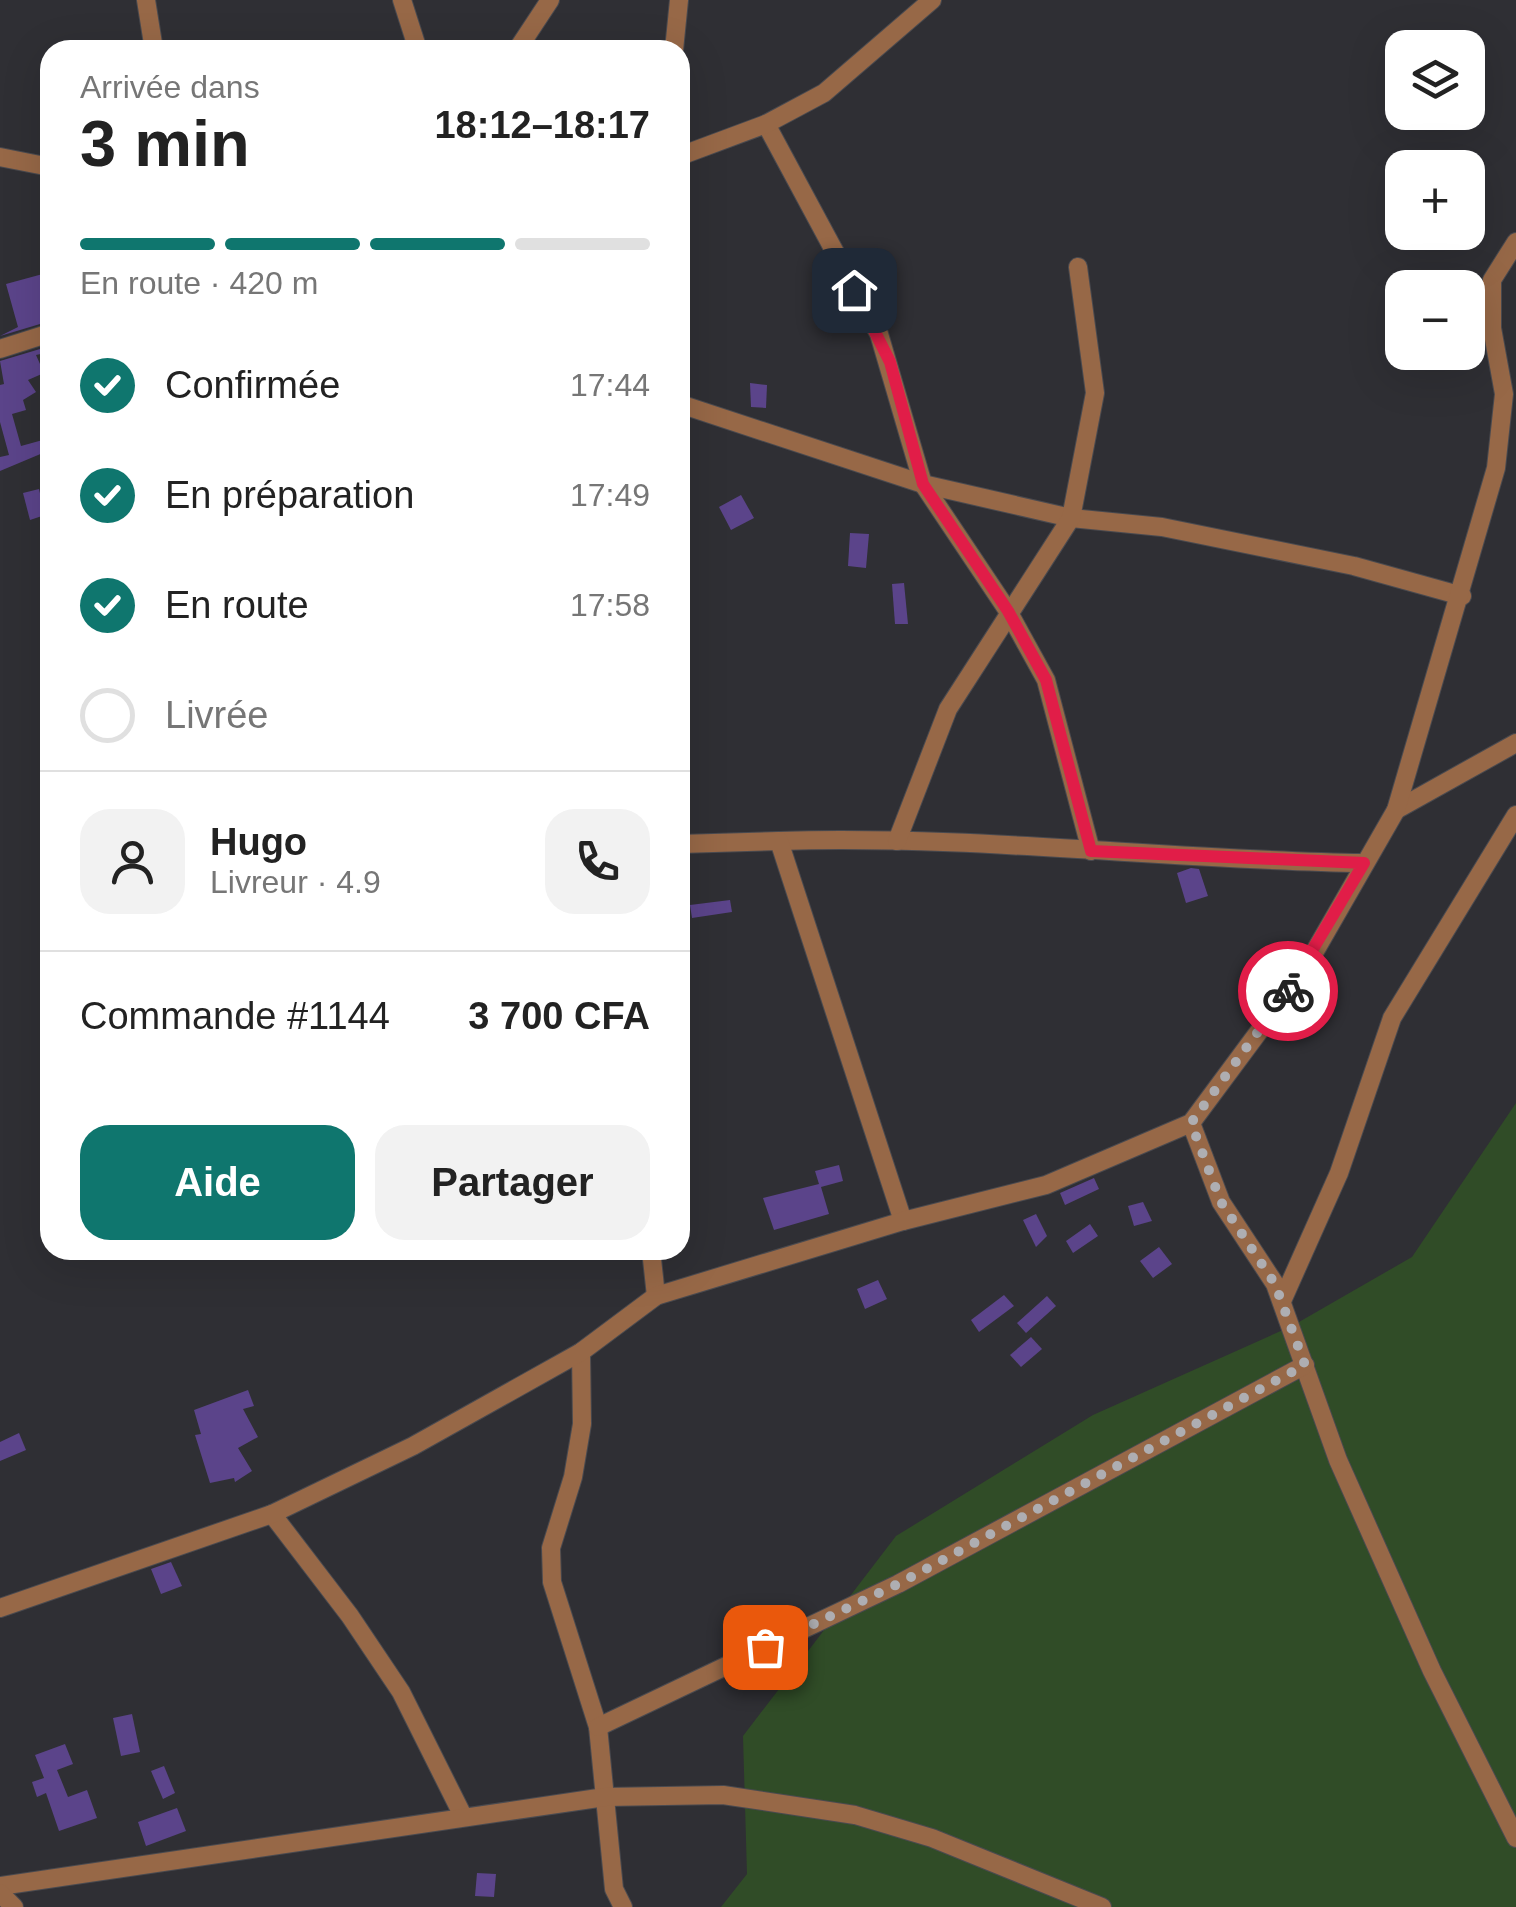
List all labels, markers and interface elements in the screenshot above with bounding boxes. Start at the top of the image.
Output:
map controls [1385,30,1485,370]
button: layers [1385,30,1485,130]
text: Arrivée dans [80,69,260,105]
text: 18:12–18:17 [434,104,650,146]
text: 3 min [80,107,250,180]
button: + [1385,150,1485,250]
pin [812,248,897,333]
icon: home [827,263,882,318]
text: En route · 420 m [80,265,318,301]
button: − [1385,270,1485,370]
icon: check [80,358,135,413]
text: Confirmée [165,364,340,406]
text: 17:44 [570,367,650,403]
icon: check [80,468,135,523]
text: En préparation [165,474,414,516]
text: 17:49 [570,477,650,513]
icon: check [80,578,135,633]
text: En route [165,584,309,626]
text: 17:58 [570,587,650,623]
text: Livrée [165,694,269,736]
button: person [80,809,185,914]
button: phone [545,809,650,914]
text: Hugo [210,821,307,863]
text: Livreur · 4.9 [210,864,381,900]
courier [1238,941,1338,1041]
icon: bike [1261,964,1316,1019]
text: Commande #1144 [80,995,390,1037]
text: 3 700 CFA [468,995,650,1037]
button: Aide [80,1125,355,1240]
button: Partager [375,1125,650,1240]
pin [723,1605,808,1690]
icon: bag [738,1620,793,1675]

